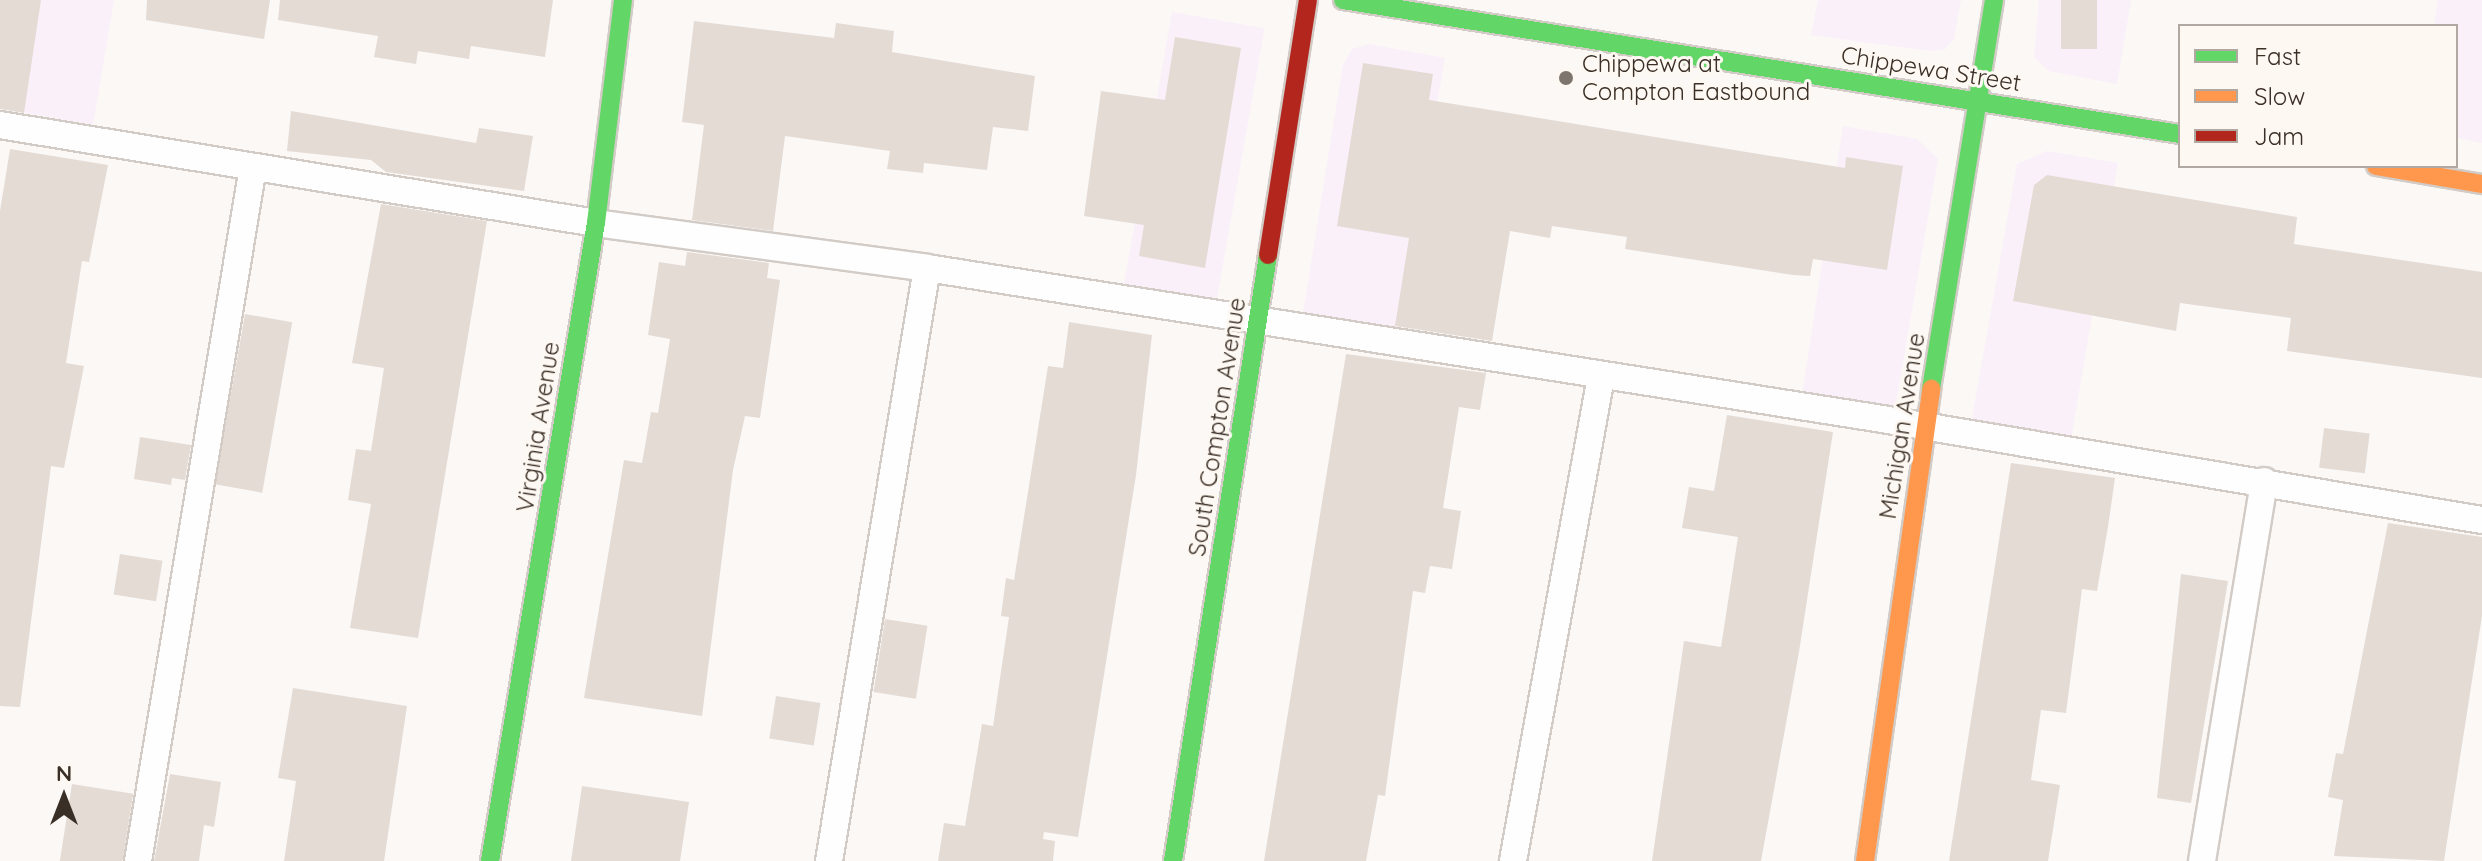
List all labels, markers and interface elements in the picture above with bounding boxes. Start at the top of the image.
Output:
legend [2178,24,2458,168]
street label: Chippewa Street [1839,41,2023,97]
text: Fast [2254,41,2301,71]
place label: Chippewa at Compton Eastbound [1582,50,1810,106]
marker: Chippewa at Compton Eastbound [1557,69,1575,87]
text: Slow [2254,81,2305,111]
text: Jam [2254,121,2304,151]
street label: South Compton Avenue [1182,296,1252,558]
street label: Michigan Avenue [1873,331,1931,521]
street label: Virginia Avenue [510,340,566,514]
north arrow [24,757,104,837]
text: N [56,759,72,787]

